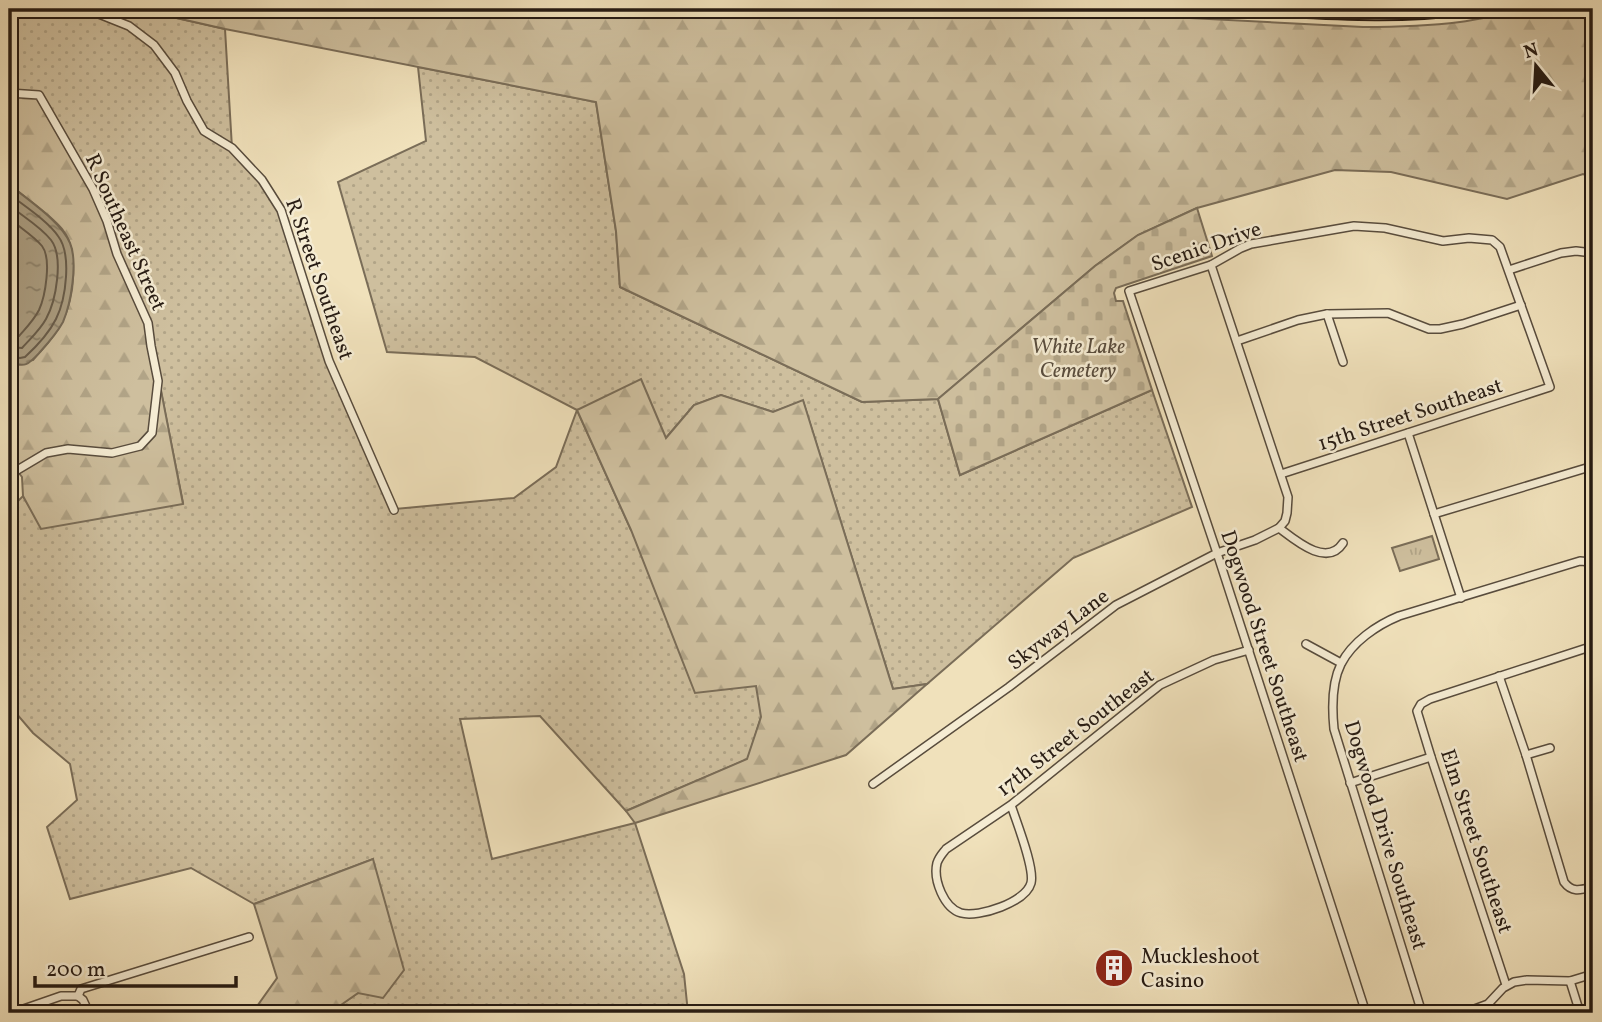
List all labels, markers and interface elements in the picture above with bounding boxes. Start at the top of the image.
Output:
north arrow [1500,32,1570,102]
text: N [1521,37,1542,66]
street label: R Southeast Street [77,149,172,316]
street label: R Street Southeast [277,195,360,364]
street label: Scenic Drive [1148,215,1265,280]
park label: White Lake Cemetery [1031,333,1125,386]
street label: 15th Street Southeast [1314,372,1507,459]
street label: Dogwood Street Southeast [1212,527,1315,766]
street label: Skyway Lane [1002,582,1116,678]
street label: 17th Street Southeast [991,662,1161,804]
street label: Dogwood Drive Southeast [1336,717,1433,954]
street label: Elm Street Southeast [1432,746,1519,937]
place label: Muckleshoot Casino [1141,943,1260,996]
scale bar [35,945,236,989]
building icon: Muckleshoot Casino [1093,947,1135,989]
text: 200 m [46,956,106,985]

